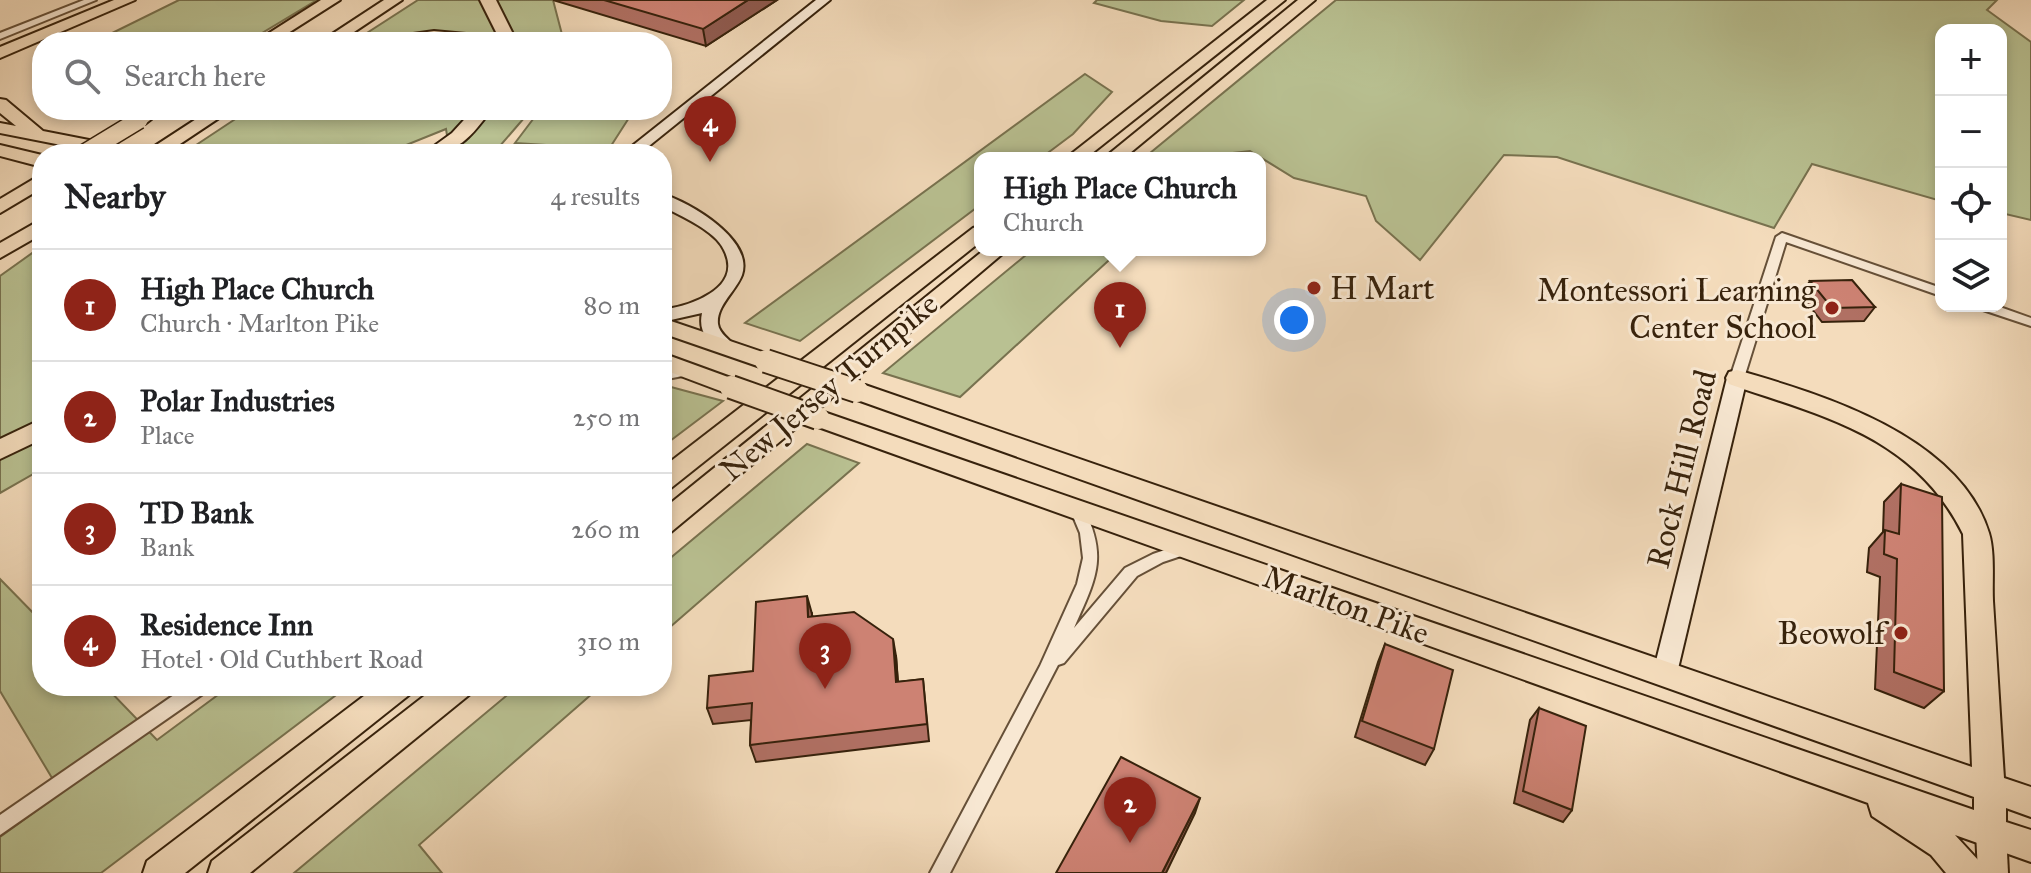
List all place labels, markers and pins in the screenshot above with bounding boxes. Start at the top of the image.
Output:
pin: 4 [684,96,736,162]
place label: H Mart [1330,269,1434,308]
place label: Montessori Learning Center School [1537,271,1817,347]
marker: H Mart [1305,279,1323,297]
pin: 1 [1094,282,1146,348]
marker: Montessori Learning Center School [1823,299,1841,317]
place label: Beowolf [1778,614,1890,653]
pin: 3 [799,623,851,689]
marker: Beowolf [1892,624,1910,642]
pin: 2 [1104,777,1156,843]

